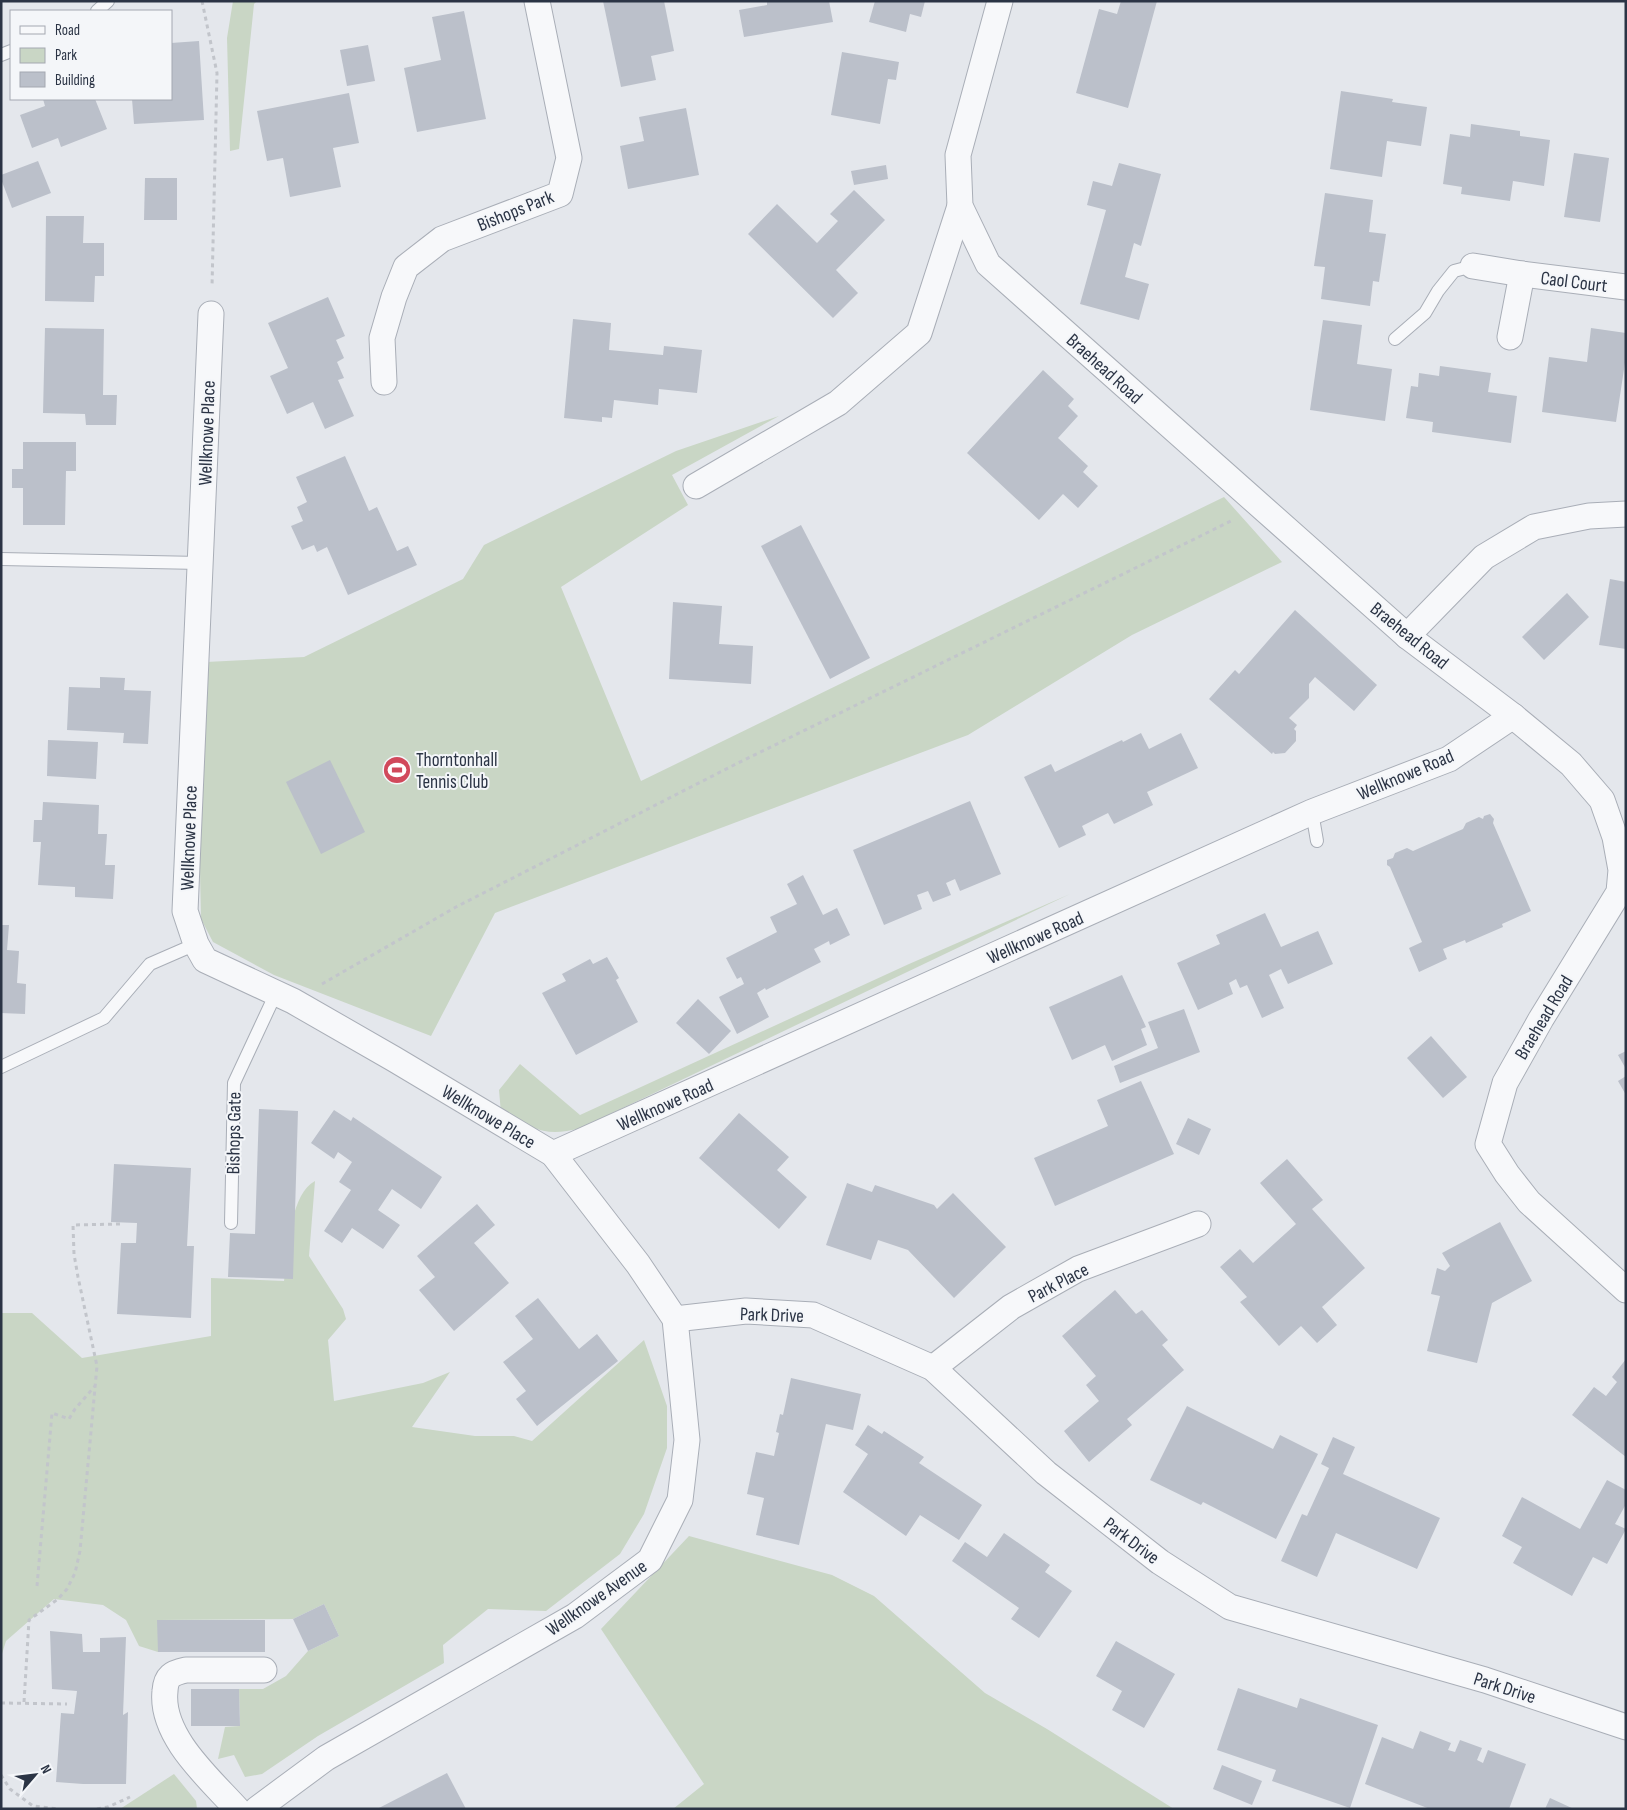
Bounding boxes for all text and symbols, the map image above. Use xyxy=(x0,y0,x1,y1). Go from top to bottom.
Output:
legend xyxy=(10,10,172,100)
text: Road xyxy=(55,21,80,40)
text: Park xyxy=(55,46,77,65)
text: Building xyxy=(55,71,95,90)
street label: Bishops Park xyxy=(474,185,558,237)
street label: Caol Court xyxy=(1539,267,1609,298)
street label: Braehead Road xyxy=(1061,329,1147,409)
street label: Wellknowe Place xyxy=(194,380,221,486)
street label: Braehead Road xyxy=(1365,598,1453,675)
street label: Wellknowe Road xyxy=(1354,745,1457,806)
place label: Thorntonhall Tennis Club xyxy=(416,749,497,794)
sports icon: Thorntonhall Tennis Club xyxy=(382,755,412,785)
street label: Wellknowe Place xyxy=(176,785,203,891)
street label: Wellknowe Road xyxy=(984,907,1087,970)
street label: Braehead Road xyxy=(1510,971,1578,1064)
street label: Wellknowe Road xyxy=(614,1074,717,1137)
street label: Wellknowe Place xyxy=(437,1080,539,1154)
street label: Bishops Gate xyxy=(222,1092,247,1174)
street label: Park Place xyxy=(1025,1258,1093,1308)
street label: Park Drive xyxy=(740,1303,804,1328)
street label: Park Drive xyxy=(1099,1513,1164,1570)
street label: Wellknowe Avenue xyxy=(542,1555,652,1641)
street label: Park Drive xyxy=(1471,1668,1539,1709)
north arrow xyxy=(10,1750,60,1800)
text: N xyxy=(37,1762,55,1776)

